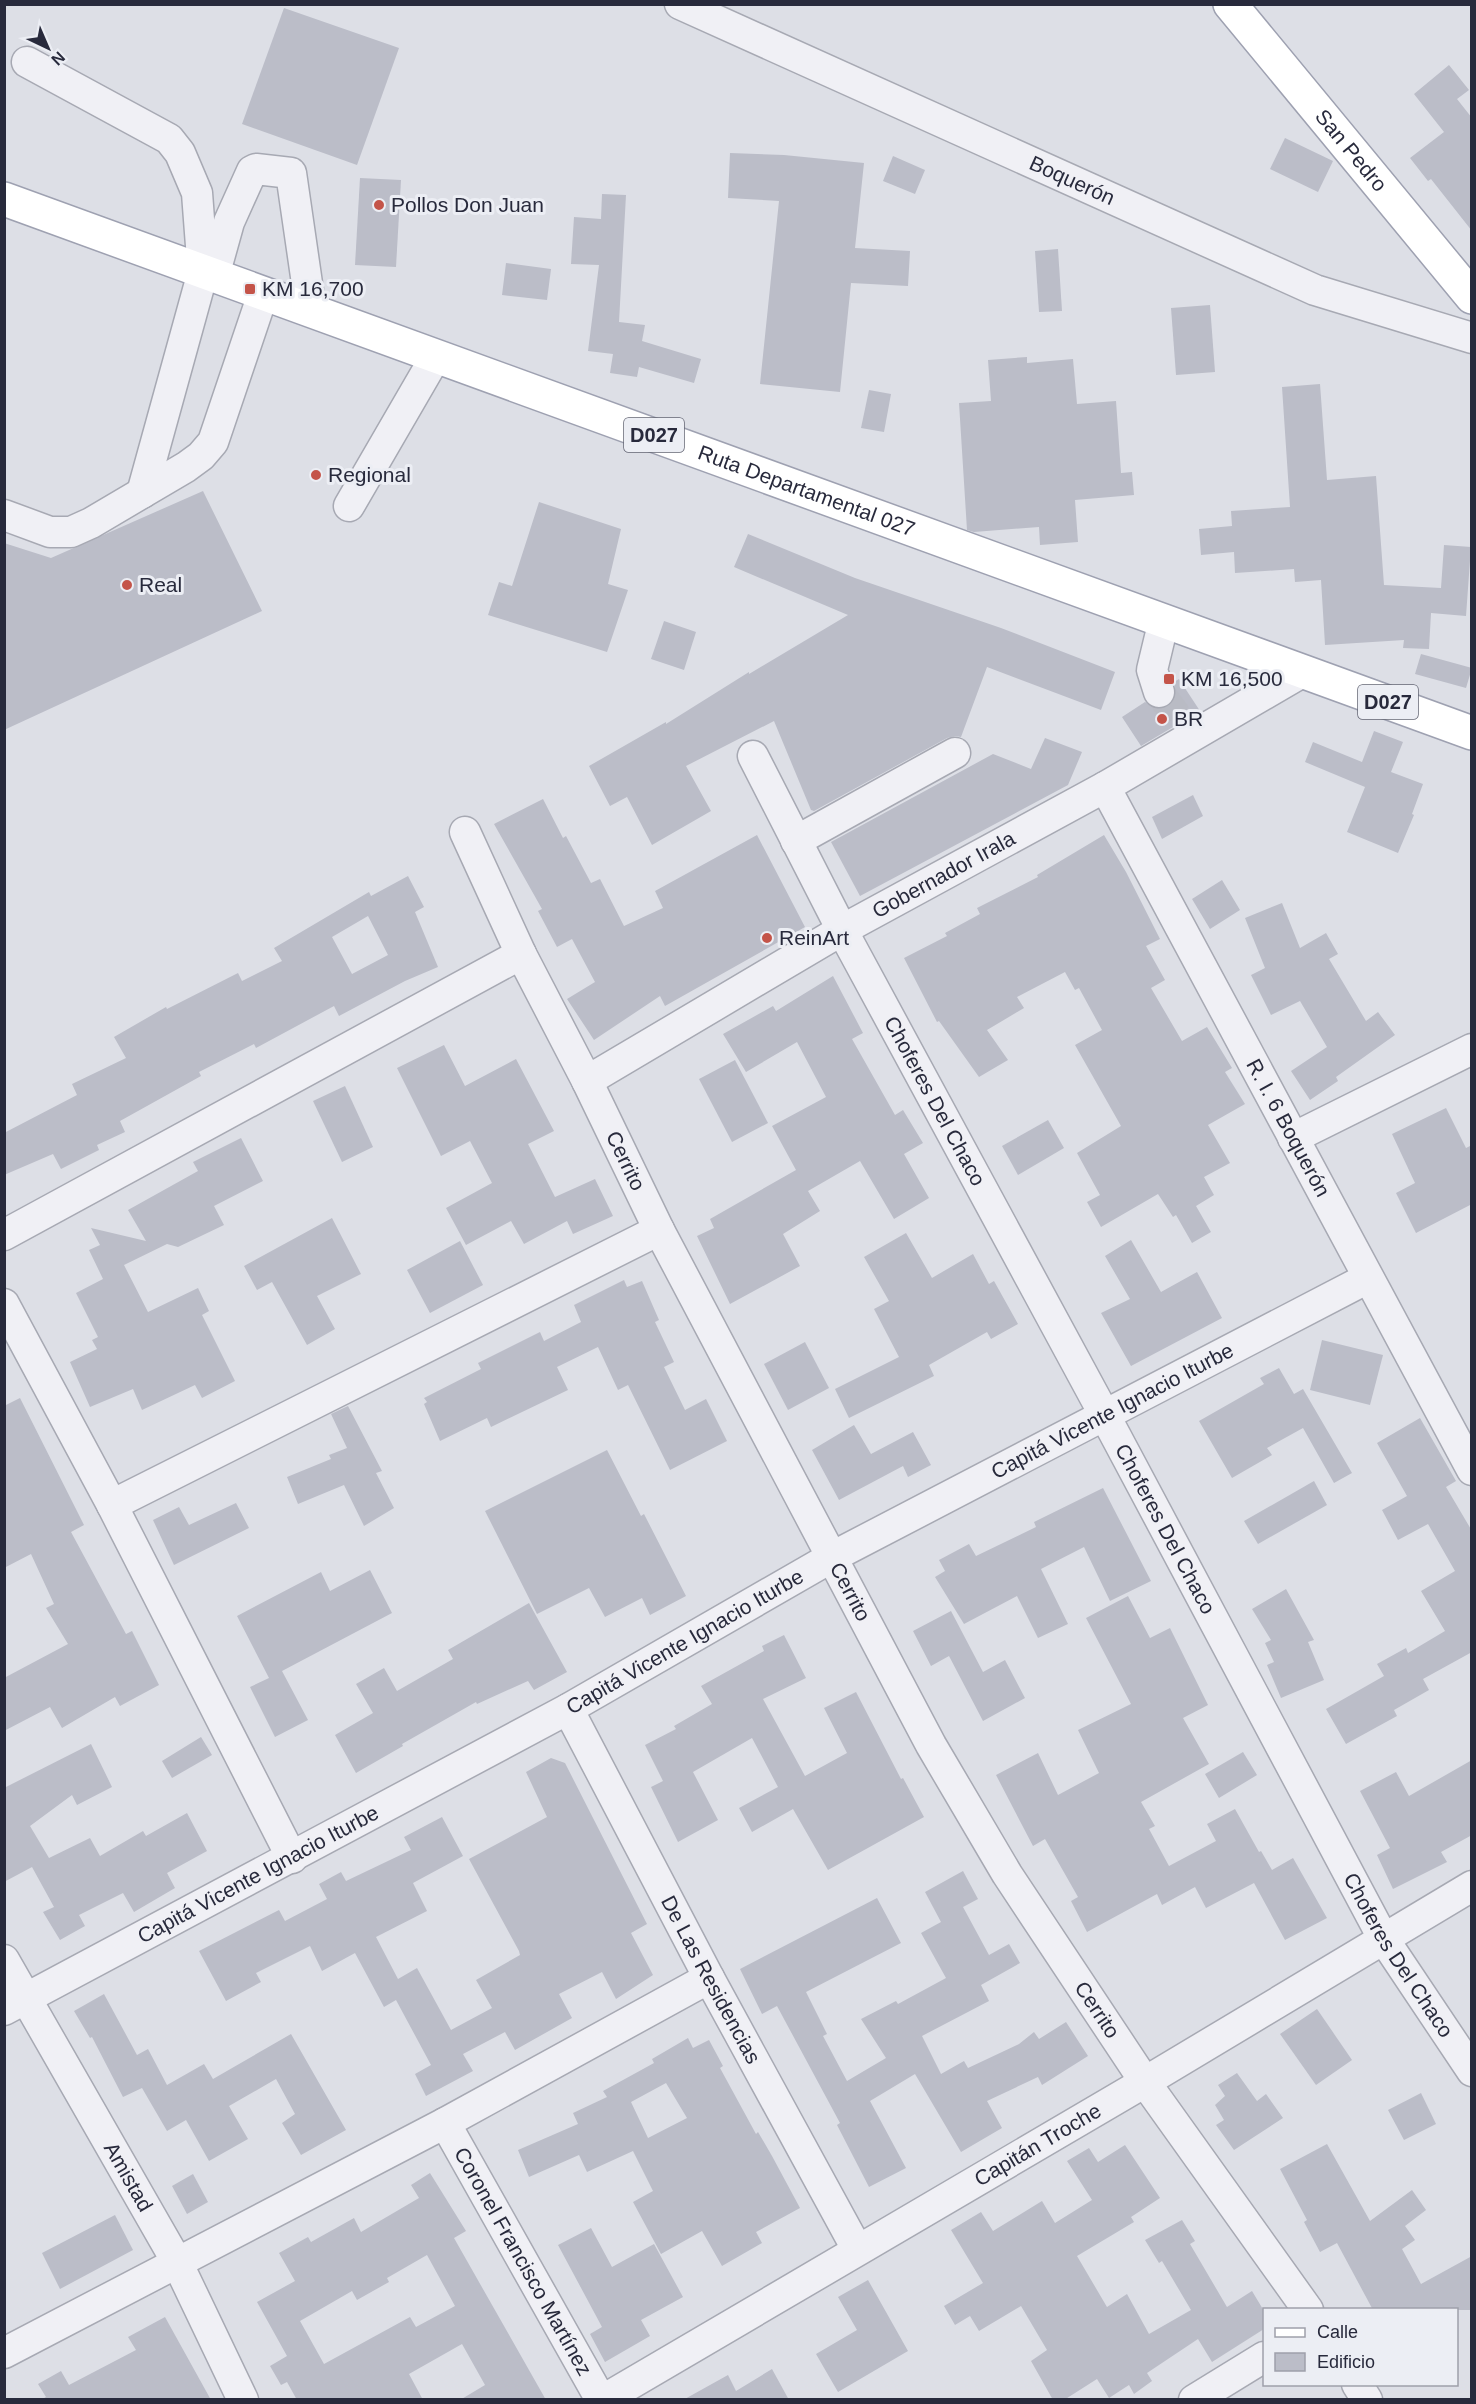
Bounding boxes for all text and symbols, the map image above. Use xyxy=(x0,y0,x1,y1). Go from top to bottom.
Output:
north arrow xyxy=(18,18,78,78)
text: N xyxy=(48,48,68,69)
street label: San Pedro xyxy=(1311,105,1392,196)
street label: Boquerón xyxy=(1026,151,1119,209)
place label: Pollos Don Juan xyxy=(391,193,544,216)
marker: Pollos Don Juan xyxy=(372,198,386,212)
place label: KM 16,700 xyxy=(262,277,364,300)
marker: KM 16,700 xyxy=(243,282,257,296)
road number: D027 xyxy=(624,418,684,452)
street label: Ruta Departamental 027 xyxy=(695,441,918,540)
place label: Regional xyxy=(328,463,411,486)
marker: Regional xyxy=(309,468,323,482)
place label: Real xyxy=(139,573,182,596)
marker: Real xyxy=(120,578,134,592)
place label: KM 16,500 xyxy=(1181,667,1283,690)
marker: KM 16,500 xyxy=(1162,672,1176,686)
road number: D027 xyxy=(1358,685,1418,719)
place label: BR xyxy=(1174,707,1203,730)
marker: BR xyxy=(1155,712,1169,726)
street label: Gobernador Irala xyxy=(868,826,1019,922)
place label: ReinArt xyxy=(779,926,849,949)
marker: ReinArt xyxy=(760,931,774,945)
street label: Choferes Del Chaco xyxy=(880,1012,990,1190)
street label: R. I. 6 Boquerón xyxy=(1242,1055,1335,1201)
street label: Cerrito xyxy=(602,1127,650,1194)
street label: Capitá Vicente Ignacio Iturbe xyxy=(987,1338,1237,1483)
street label: Choferes Del Chaco xyxy=(1111,1440,1220,1618)
street label: Cerrito xyxy=(826,1558,875,1625)
street label: Capitá Vicente Ignacio Iturbe xyxy=(562,1564,807,1719)
street label: Capitá Vicente Ignacio Iturbe xyxy=(134,1800,382,1948)
street label: Choferes Del Chaco xyxy=(1339,1869,1458,2041)
street label: De Las Residencias xyxy=(657,1892,765,2067)
street label: Cerrito xyxy=(1071,1977,1125,2042)
street label: Capitán Troche xyxy=(970,2099,1105,2191)
street label: Amistad xyxy=(100,2138,158,2215)
street label: Coronel Francisco Martínez xyxy=(450,2143,597,2379)
legend xyxy=(1263,2308,1458,2386)
text: Calle xyxy=(1317,2322,1358,2342)
text: Edificio xyxy=(1317,2352,1375,2372)

